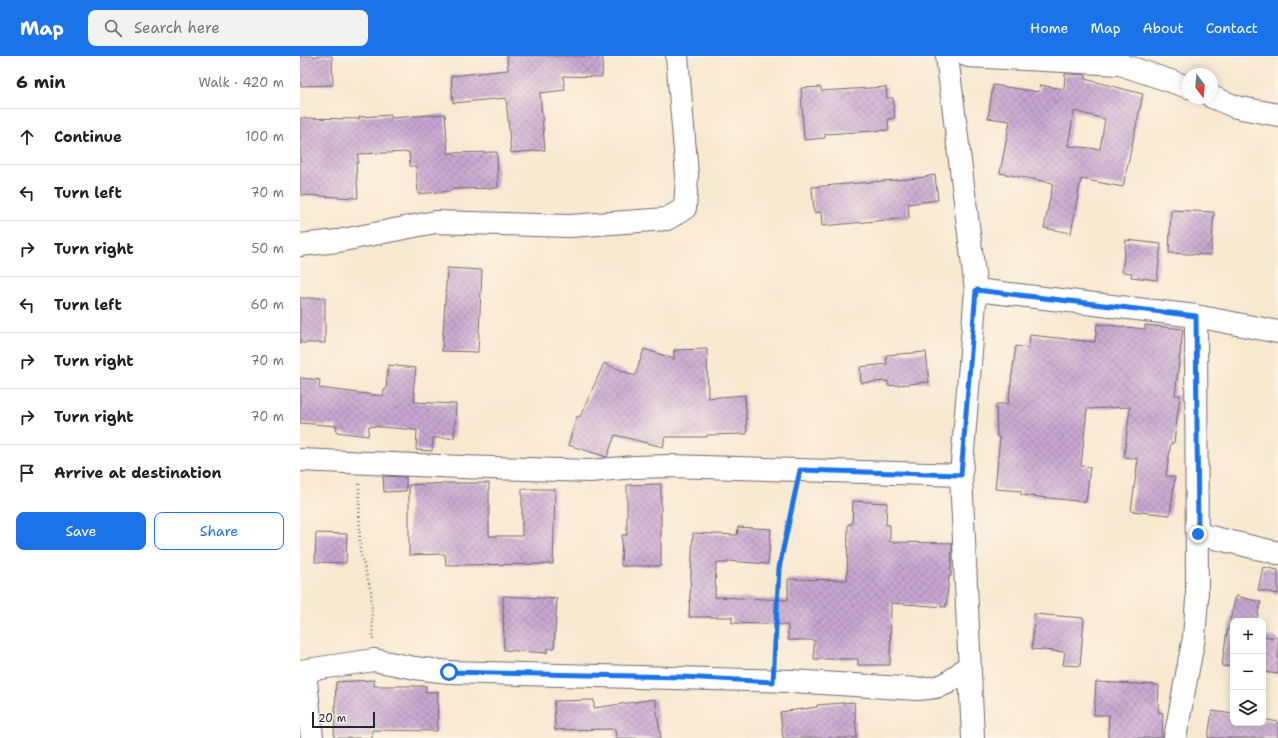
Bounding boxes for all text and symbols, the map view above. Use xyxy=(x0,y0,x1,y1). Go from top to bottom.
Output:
search box xyxy=(88,10,368,46)
text: Map xyxy=(20,16,64,41)
icon: search xyxy=(102,17,124,39)
text: Search here xyxy=(134,18,220,38)
text: Home xyxy=(1030,19,1069,37)
text: Map xyxy=(1091,19,1121,37)
text: About xyxy=(1143,19,1184,37)
text: Contact xyxy=(1206,19,1258,37)
north arrow xyxy=(1182,68,1218,104)
text: 6 min xyxy=(16,71,66,93)
text: Walk · 420 m xyxy=(198,74,284,91)
icon: ahead xyxy=(16,126,38,148)
text: Continue xyxy=(54,127,122,147)
text: 100 m xyxy=(245,128,284,145)
icon: left xyxy=(16,182,38,204)
text: Turn left xyxy=(54,183,122,203)
text: 70 m xyxy=(250,184,284,201)
icon: right xyxy=(16,238,38,260)
text: Turn right xyxy=(54,239,134,259)
text: 50 m xyxy=(251,240,284,257)
icon: left xyxy=(16,294,38,316)
text: Turn left xyxy=(54,295,122,315)
text: 60 m xyxy=(251,296,284,313)
icon: right xyxy=(16,350,38,372)
text: Turn right xyxy=(54,351,134,371)
text: 70 m xyxy=(250,352,284,369)
icon: right xyxy=(16,406,38,428)
text: Turn right xyxy=(54,407,134,427)
text: 70 m xyxy=(250,408,284,425)
icon: arrive xyxy=(16,462,38,484)
text: Arrive at destination xyxy=(54,463,222,483)
button: Save xyxy=(16,512,146,550)
button: Share xyxy=(154,512,284,550)
route end xyxy=(1189,525,1207,543)
map controls xyxy=(1230,618,1266,726)
button: + xyxy=(1230,618,1266,654)
button: − xyxy=(1230,654,1266,690)
route start xyxy=(440,663,458,681)
button: layers xyxy=(1230,690,1266,726)
scale bar xyxy=(312,710,375,729)
text: 20 m xyxy=(318,711,346,726)

